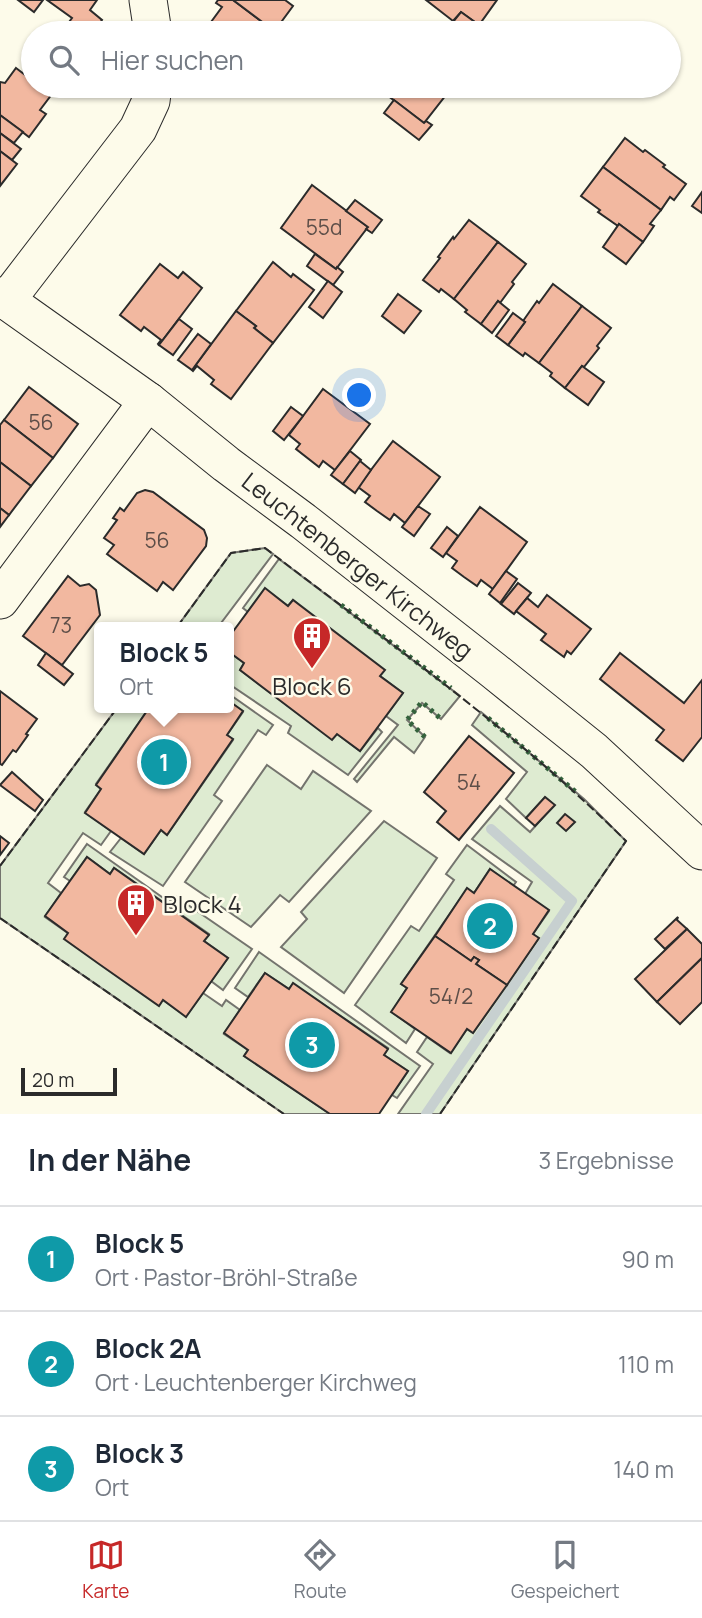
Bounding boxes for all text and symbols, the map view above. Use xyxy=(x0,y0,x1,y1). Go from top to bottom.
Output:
search box xyxy=(21,21,681,98)
icon: search xyxy=(45,41,83,79)
text: Hier suchen xyxy=(101,42,244,78)
house number: 55d xyxy=(306,213,342,241)
your location xyxy=(342,378,376,412)
house number: 56 xyxy=(28,408,54,436)
street label: Leuchtenberger Kirchweg xyxy=(235,464,481,666)
house number: 56 xyxy=(144,526,170,554)
house number: 73 xyxy=(50,611,72,639)
building icon: Block 6 xyxy=(291,615,333,670)
popup xyxy=(94,622,234,713)
text: Block 5 xyxy=(119,634,209,670)
place label: Block 6 xyxy=(272,669,352,702)
text: Ort xyxy=(119,670,154,702)
pin: 1 xyxy=(141,736,187,788)
house number: 54 xyxy=(457,768,481,796)
building icon: Block 4 xyxy=(115,882,157,937)
place label: Block 4 xyxy=(163,887,242,920)
pin: 2 xyxy=(467,900,513,952)
house number: 54/2 xyxy=(429,982,473,1010)
pin: 3 xyxy=(289,1019,335,1071)
scale bar xyxy=(21,1065,117,1097)
text: 20 m xyxy=(32,1067,74,1093)
text: In der Nähe xyxy=(28,1139,191,1180)
text: 3 Ergebnisse xyxy=(538,1144,674,1176)
text: Block 5 xyxy=(95,1225,184,1261)
text: 1 xyxy=(46,1243,56,1275)
text: 90 m xyxy=(622,1243,674,1275)
text: Ort · Pastor-Bröhl-Straße xyxy=(95,1261,358,1293)
text: Block 2A xyxy=(95,1330,201,1366)
text: 2 xyxy=(44,1348,58,1380)
text: 110 m xyxy=(618,1348,674,1380)
text: Ort · Leuchtenberger Kirchweg xyxy=(95,1366,417,1398)
text: Block 3 xyxy=(95,1435,184,1471)
text: 3 xyxy=(44,1453,58,1485)
text: 140 m xyxy=(613,1453,674,1485)
text: Ort xyxy=(95,1471,129,1503)
tab: Karte xyxy=(82,1536,129,1604)
tab: Route xyxy=(294,1536,347,1604)
tab: Gespeichert xyxy=(511,1536,620,1604)

